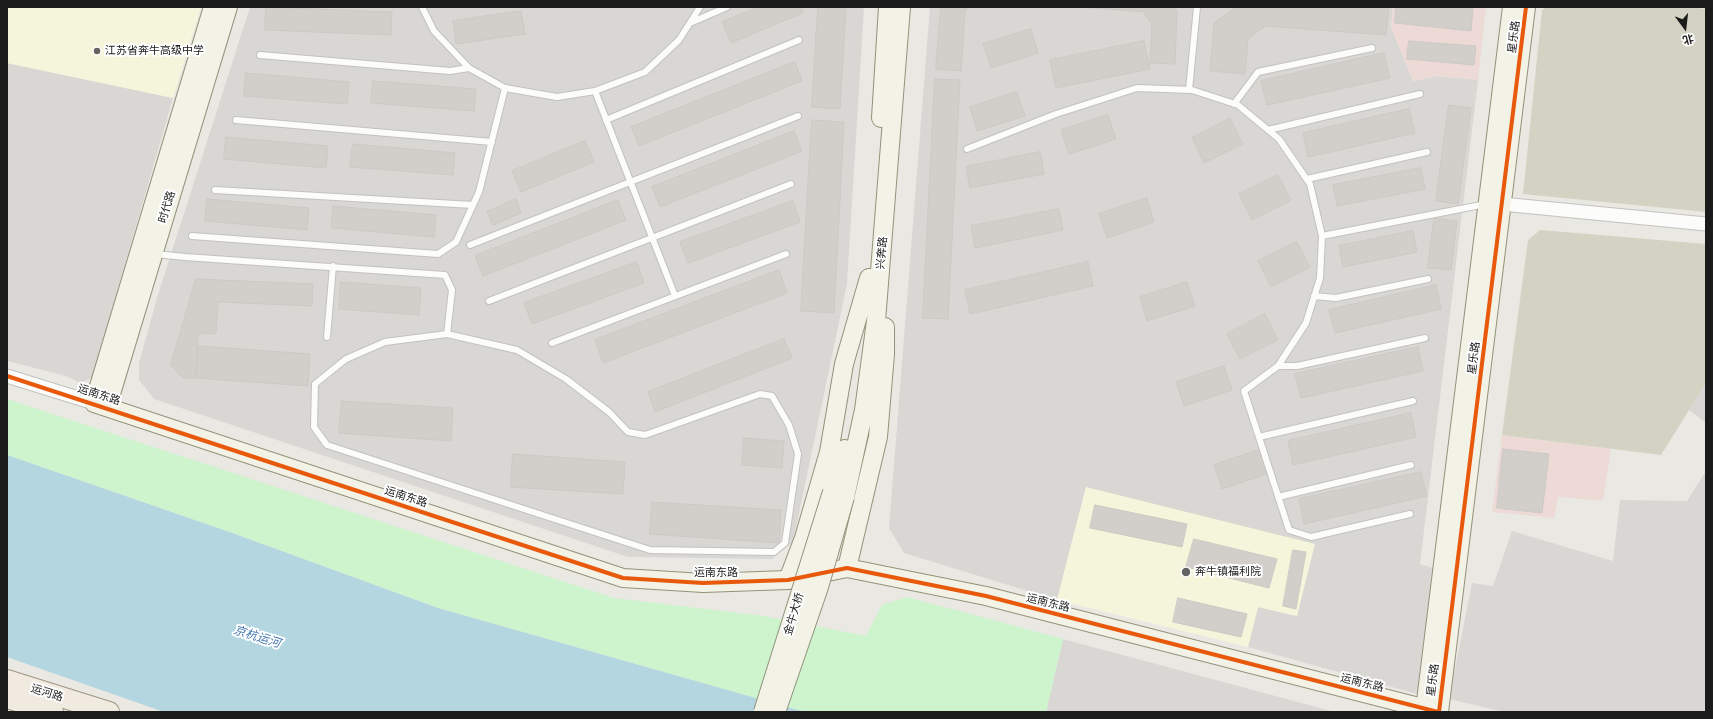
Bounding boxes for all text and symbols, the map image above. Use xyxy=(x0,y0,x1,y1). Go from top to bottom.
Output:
north arrow xyxy=(1665,8,1705,48)
street label: 星乐路 xyxy=(1505,20,1523,54)
text: 北 xyxy=(1681,31,1695,48)
place label: 江苏省奔牛高级中学 xyxy=(105,44,204,58)
marker: 江苏省奔牛高级中学 xyxy=(92,46,102,56)
street label: 时代路 xyxy=(156,189,178,225)
street label: 兴奔路 xyxy=(874,236,890,270)
street label: 星乐路 xyxy=(1465,341,1483,375)
street label: 运南东路 xyxy=(76,382,122,408)
street label: 运南东路 xyxy=(383,484,429,510)
place label: 奔牛镇福利院 xyxy=(1195,565,1261,579)
street label: 运南东路 xyxy=(694,566,738,580)
marker: 奔牛镇福利院 xyxy=(1180,566,1192,578)
street label: 金牛大桥 xyxy=(781,591,807,637)
street label: 运南东路 xyxy=(1025,591,1071,615)
water label: 京杭运河 xyxy=(232,623,282,651)
street label: 星乐路 xyxy=(1424,663,1442,697)
street label: 运南东路 xyxy=(1339,671,1385,695)
street label: 运河路 xyxy=(29,682,65,704)

